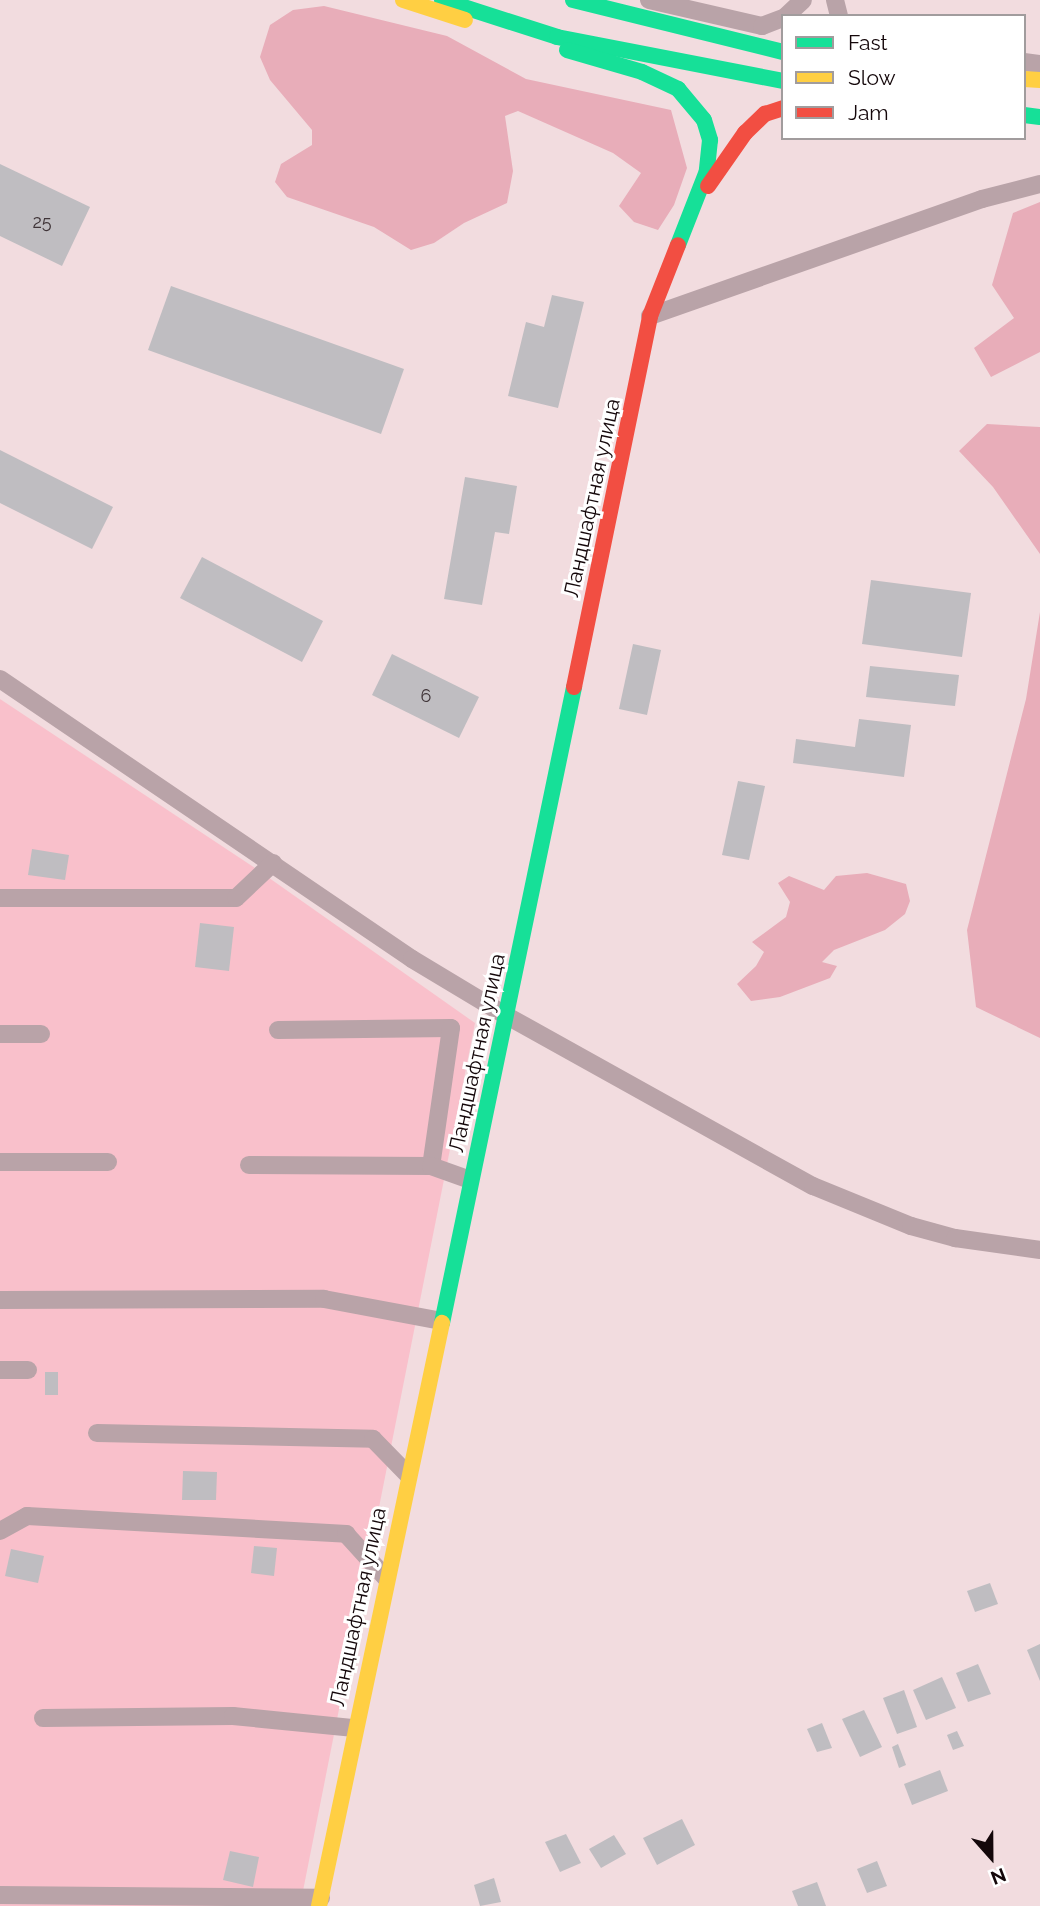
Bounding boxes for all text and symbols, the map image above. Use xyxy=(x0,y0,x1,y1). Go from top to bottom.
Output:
legend xyxy=(781,14,1026,140)
text: Fast xyxy=(848,30,888,55)
text: Slow xyxy=(848,65,896,90)
text: Jam xyxy=(848,100,889,125)
house number: 25 xyxy=(32,211,52,233)
street label: Ландшафтная улица xyxy=(559,396,625,600)
house number: 6 xyxy=(421,685,431,707)
street label: Ландшафтная улица xyxy=(444,951,510,1155)
street label: Ландшафтная улица xyxy=(325,1505,391,1709)
north arrow xyxy=(956,1822,1026,1892)
text: N xyxy=(988,1864,1009,1889)

